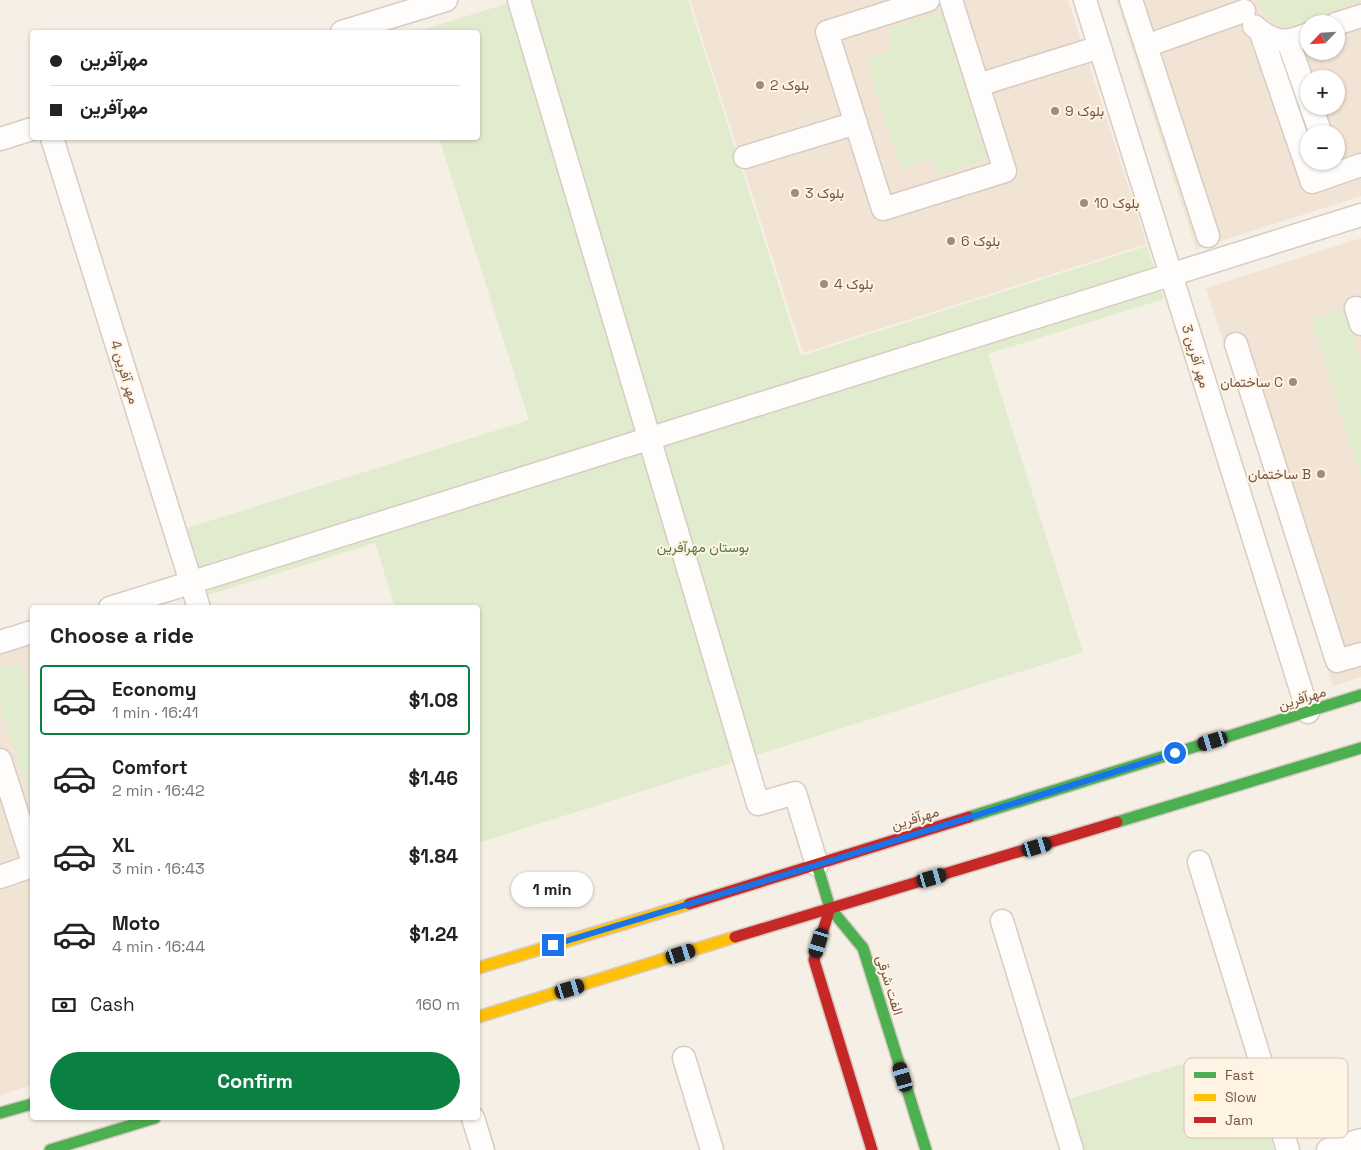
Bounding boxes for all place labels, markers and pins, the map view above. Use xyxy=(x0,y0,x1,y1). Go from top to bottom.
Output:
place label: بلوک 2 xyxy=(770,76,809,94)
marker: بلوک 2 xyxy=(754,79,766,91)
place label: بلوک 9 xyxy=(1065,102,1104,120)
marker: بلوک 9 xyxy=(1049,105,1061,117)
place label: بلوک 3 xyxy=(805,184,844,202)
marker: بلوک 3 xyxy=(789,187,801,199)
place label: بلوک 10 xyxy=(1094,194,1140,212)
marker: بلوک 10 xyxy=(1078,197,1090,209)
place label: بلوک 6 xyxy=(961,232,1000,250)
marker: بلوک 6 xyxy=(945,235,957,247)
place label: بلوک 4 xyxy=(834,275,873,293)
marker: بلوک 4 xyxy=(818,278,830,290)
place label: ساختمان C xyxy=(1220,373,1283,391)
marker: ساختمان C xyxy=(1287,376,1299,388)
place label: ساختمان B xyxy=(1248,465,1311,483)
marker: ساختمان B xyxy=(1315,468,1327,480)

